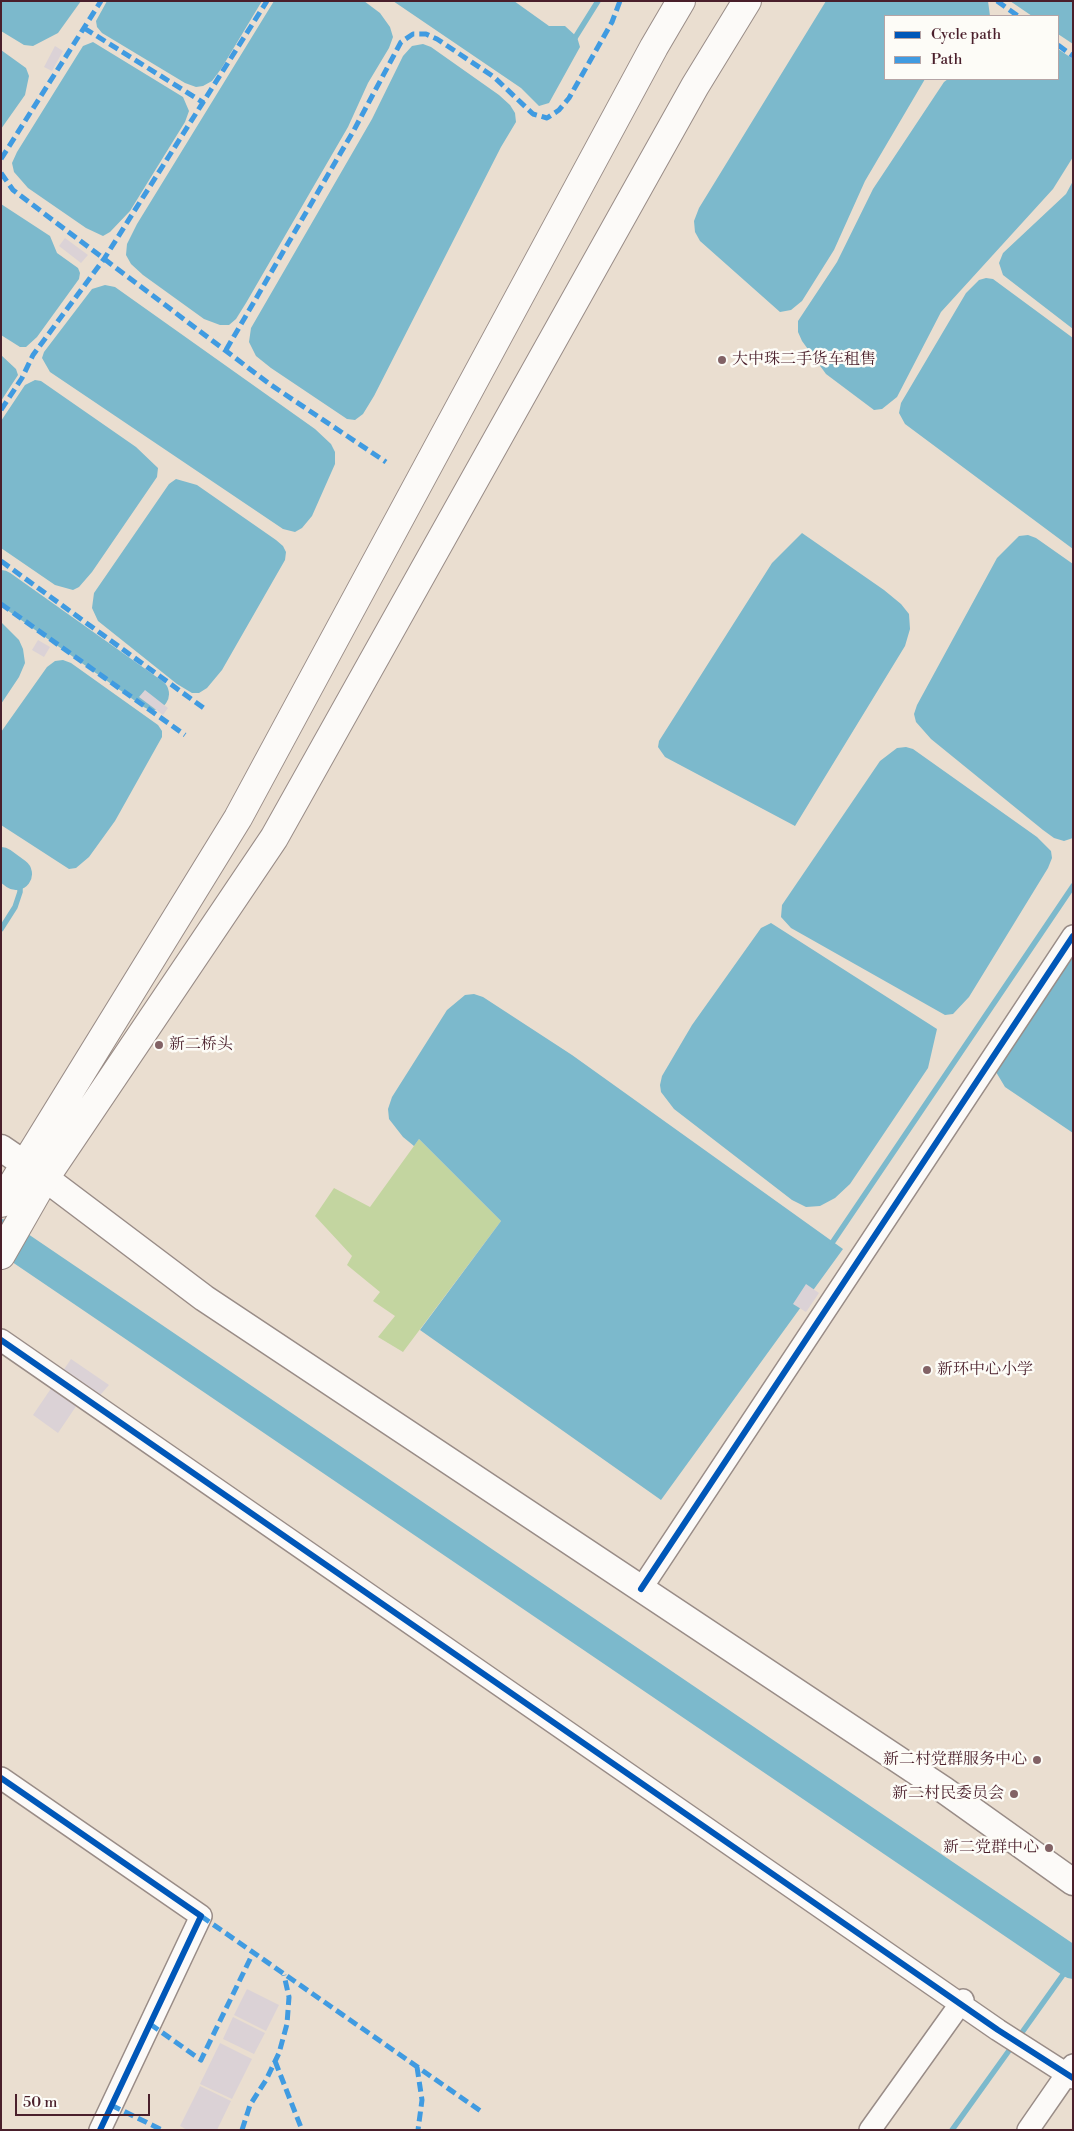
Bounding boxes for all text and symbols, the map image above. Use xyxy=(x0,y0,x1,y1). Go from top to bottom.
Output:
legend xyxy=(884,15,1059,80)
text: Cycle path xyxy=(931,25,1001,44)
text: Path xyxy=(931,50,963,69)
place label: 大中珠二手货车租售 xyxy=(732,350,876,370)
marker: 大中珠二手货车租售 xyxy=(716,354,728,366)
place label: 新二桥头 xyxy=(169,1035,233,1055)
marker: 新二桥头 xyxy=(153,1039,165,1051)
place label: 新环中心小学 xyxy=(937,1360,1033,1380)
marker: 新环中心小学 xyxy=(921,1364,933,1376)
place label: 新二村党群服务中心 xyxy=(883,1750,1027,1770)
marker: 新二村党群服务中心 xyxy=(1031,1754,1043,1766)
place label: 新二村民委员会 xyxy=(892,1784,1004,1804)
marker: 新二村民委员会 xyxy=(1008,1788,1020,1800)
place label: 新二党群中心 xyxy=(943,1838,1039,1858)
marker: 新二党群中心 xyxy=(1043,1842,1055,1854)
scale bar xyxy=(18,2084,152,2116)
text: 50 m xyxy=(23,2093,57,2112)

